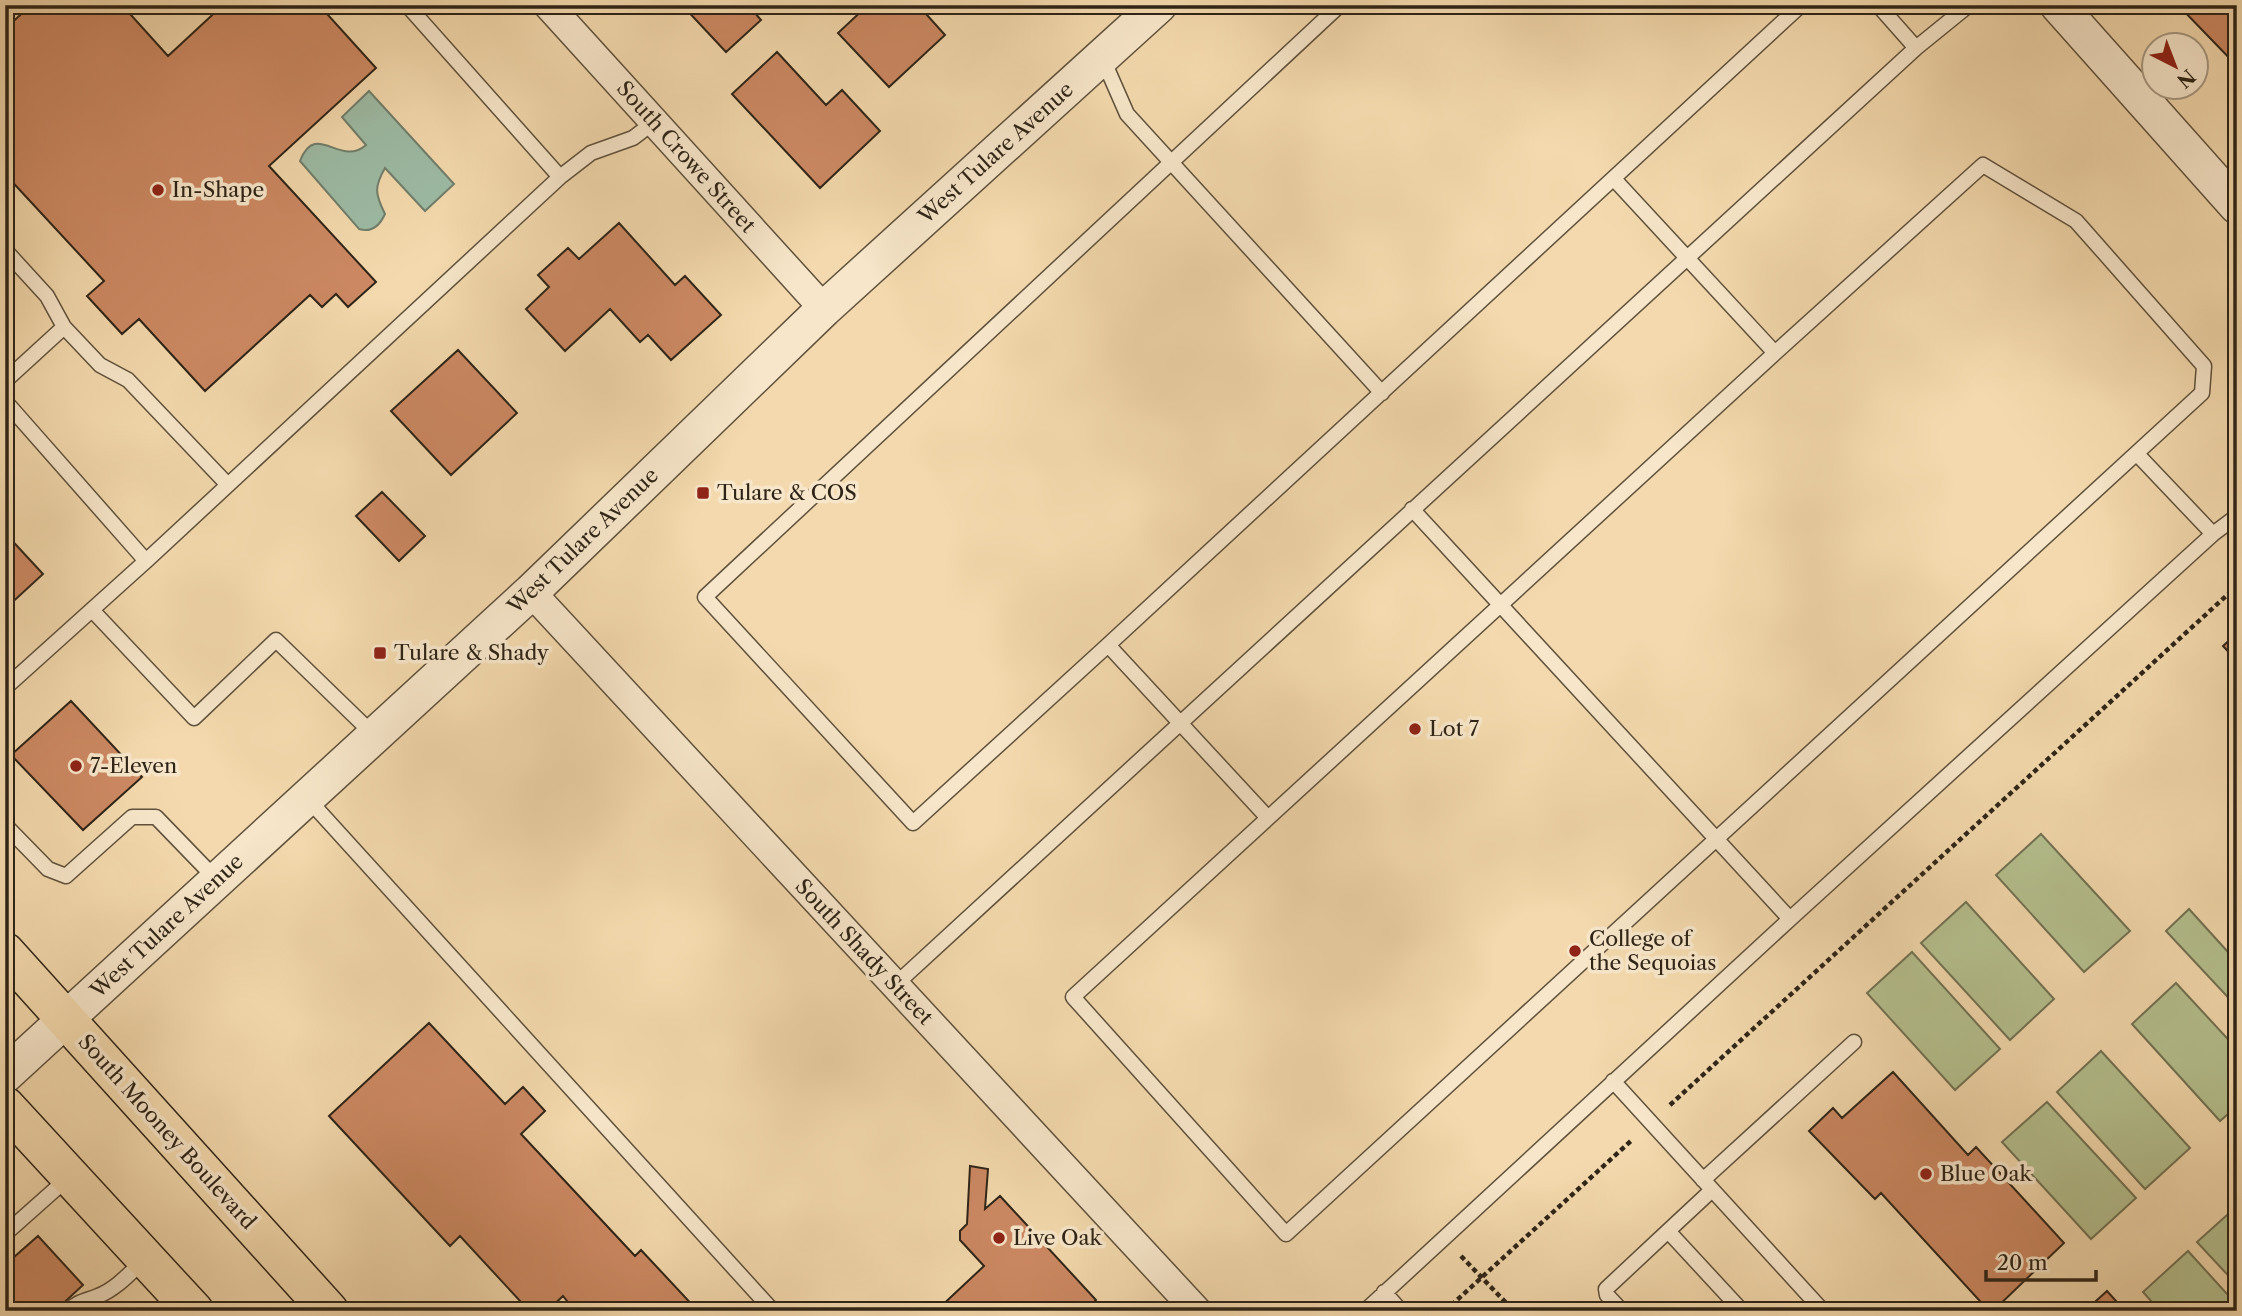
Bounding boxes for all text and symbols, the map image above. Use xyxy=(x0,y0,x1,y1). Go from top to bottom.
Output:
north arrow xyxy=(2140,32,2210,102)
text: N xyxy=(2172,64,2200,92)
street label: South Crowe Street xyxy=(612,76,761,238)
street label: West Tulare Avenue xyxy=(912,77,1078,229)
place label: In-Shape xyxy=(172,177,264,202)
marker: In-Shape xyxy=(150,182,166,198)
street label: West Tulare Avenue xyxy=(502,462,663,620)
place label: Tulare & COS xyxy=(717,480,857,505)
marker: Tulare & COS xyxy=(695,485,711,501)
place label: Tulare & Shady xyxy=(394,640,549,665)
marker: Tulare & Shady xyxy=(372,645,388,661)
place label: Lot 7 xyxy=(1429,716,1480,741)
marker: Lot 7 xyxy=(1407,721,1423,737)
place label: 7-Eleven xyxy=(90,753,177,778)
marker: 7-Eleven xyxy=(68,758,84,774)
street label: West Tulare Avenue xyxy=(84,848,248,1003)
street label: South Shady Street xyxy=(790,874,939,1030)
place label: College of the Sequoias xyxy=(1589,926,1716,975)
marker: College of the Sequoias xyxy=(1567,943,1583,959)
street label: South Mooney Boulevard xyxy=(73,1029,262,1234)
place label: Blue Oak xyxy=(1940,1161,2033,1186)
marker: Blue Oak xyxy=(1918,1166,1934,1182)
place label: Live Oak xyxy=(1013,1225,1103,1250)
marker: Live Oak xyxy=(991,1230,1007,1246)
scale bar xyxy=(1986,1239,2097,1283)
text: 20 m xyxy=(1997,1250,2048,1275)

